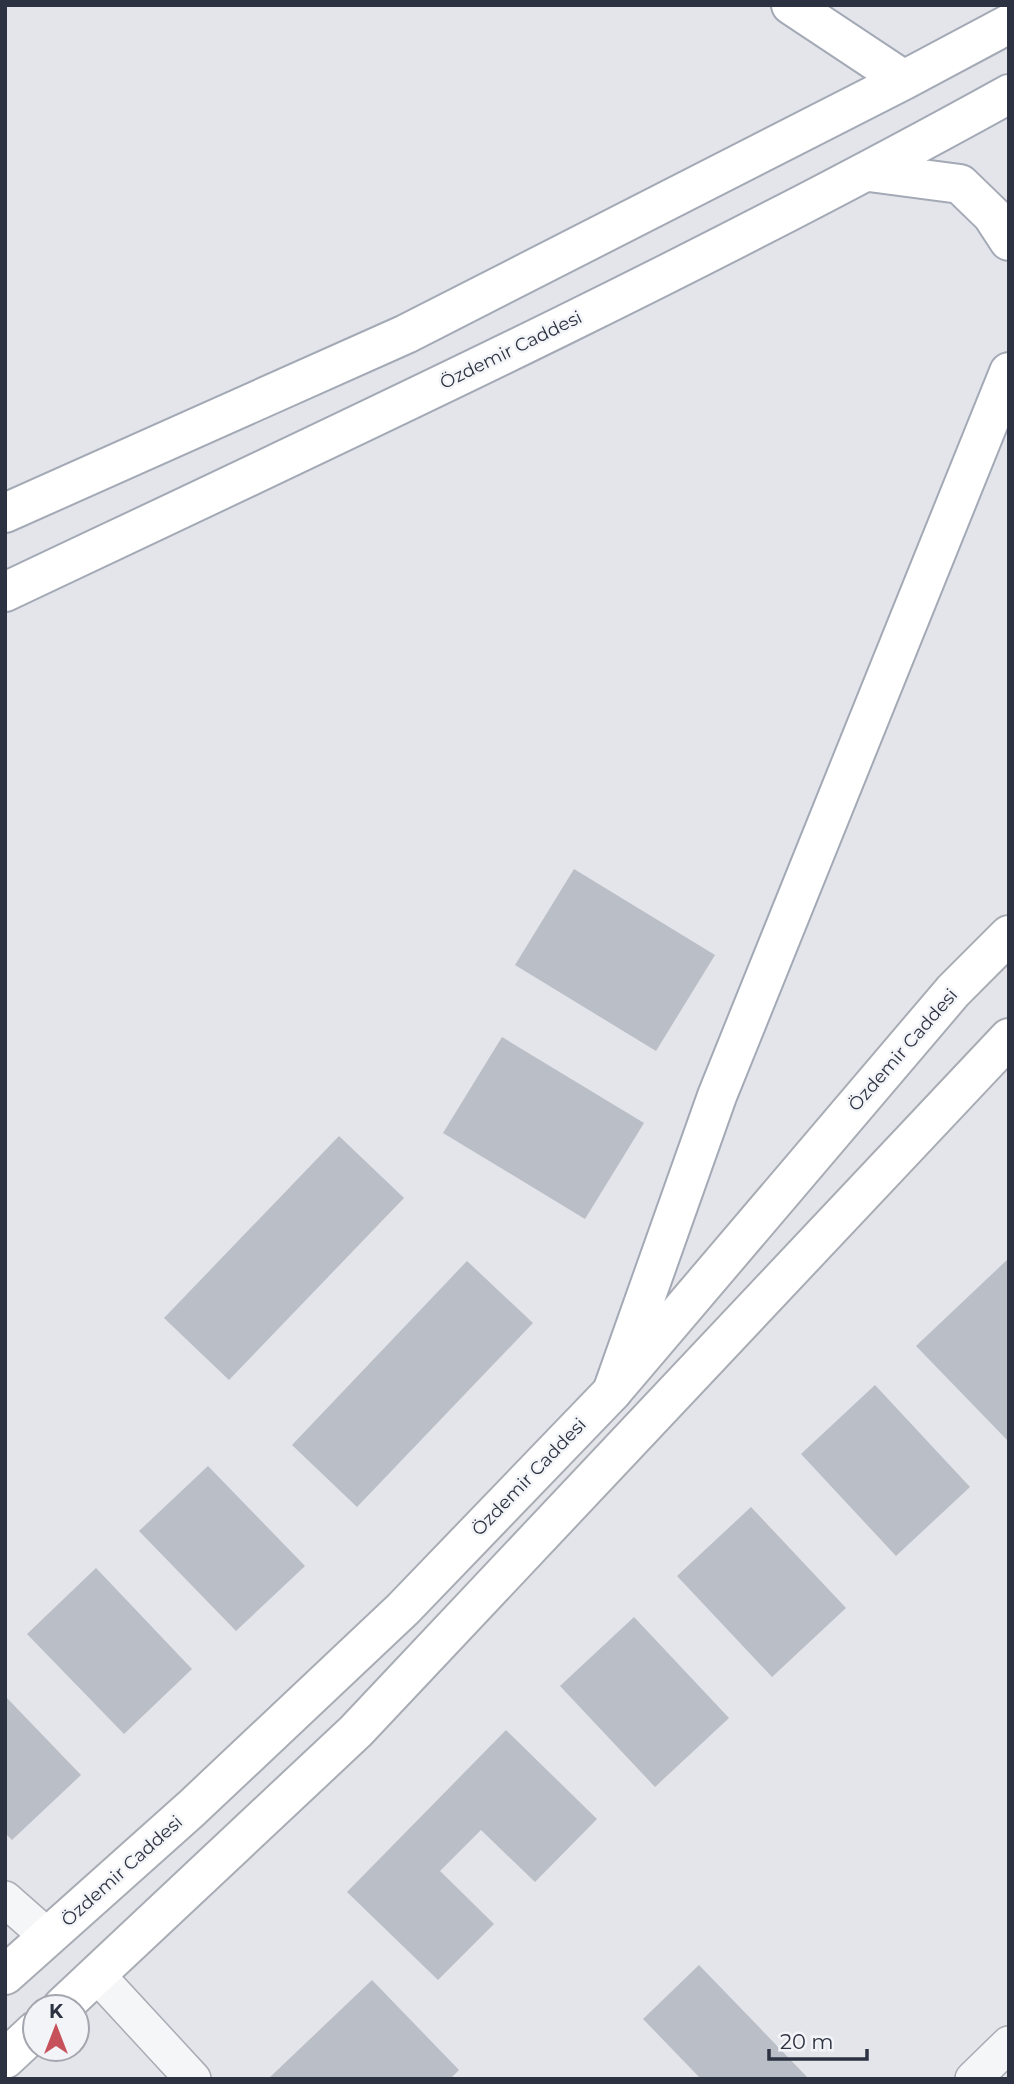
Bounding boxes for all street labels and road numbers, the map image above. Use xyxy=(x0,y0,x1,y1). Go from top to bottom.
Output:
street label: Özdemir Caddesi xyxy=(436,306,586,394)
street label: Özdemir Caddesi xyxy=(844,984,962,1116)
street label: Özdemir Caddesi xyxy=(467,1414,591,1540)
street label: Özdemir Caddesi xyxy=(57,1811,187,1931)

